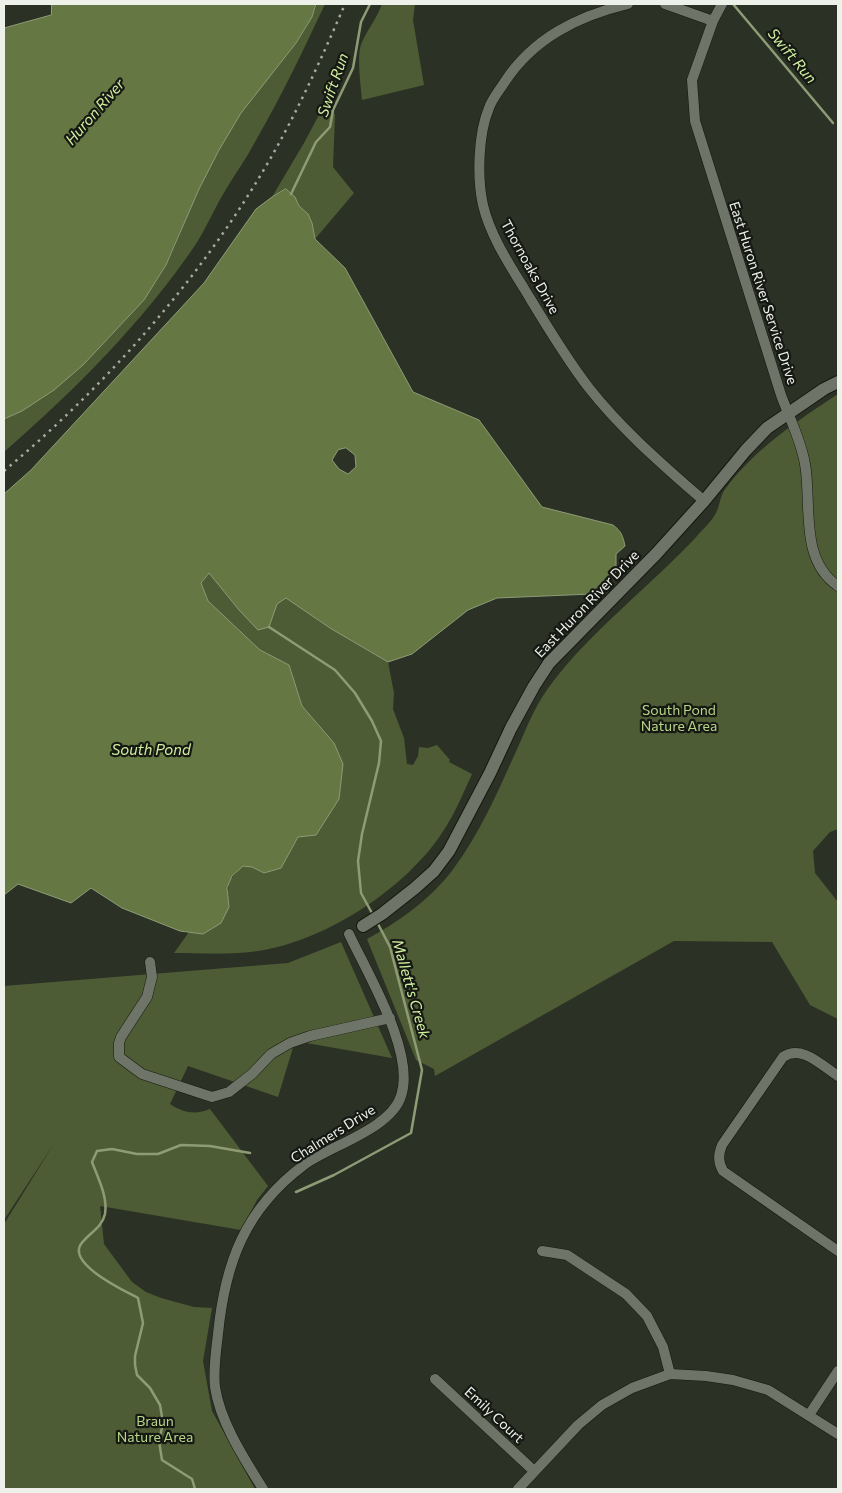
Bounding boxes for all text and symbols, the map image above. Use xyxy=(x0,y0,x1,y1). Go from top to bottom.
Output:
water label: Swift Run xyxy=(764,25,820,87)
water label: Swift Run xyxy=(314,51,352,119)
water label: Huron River xyxy=(62,75,128,149)
street label: East Huron River Service Drive xyxy=(725,199,801,387)
street label: Thornoaks Drive xyxy=(497,217,563,317)
street label: East Huron River Drive xyxy=(531,547,643,661)
park label: South Pond Nature Area xyxy=(641,702,717,734)
water label: South Pond xyxy=(111,741,191,759)
water label: Mallett's Creek xyxy=(388,937,434,1041)
street label: Chalmers Drive xyxy=(288,1101,378,1167)
street label: Emily Court xyxy=(461,1383,527,1447)
park label: Braun Nature Area xyxy=(117,1413,193,1445)

